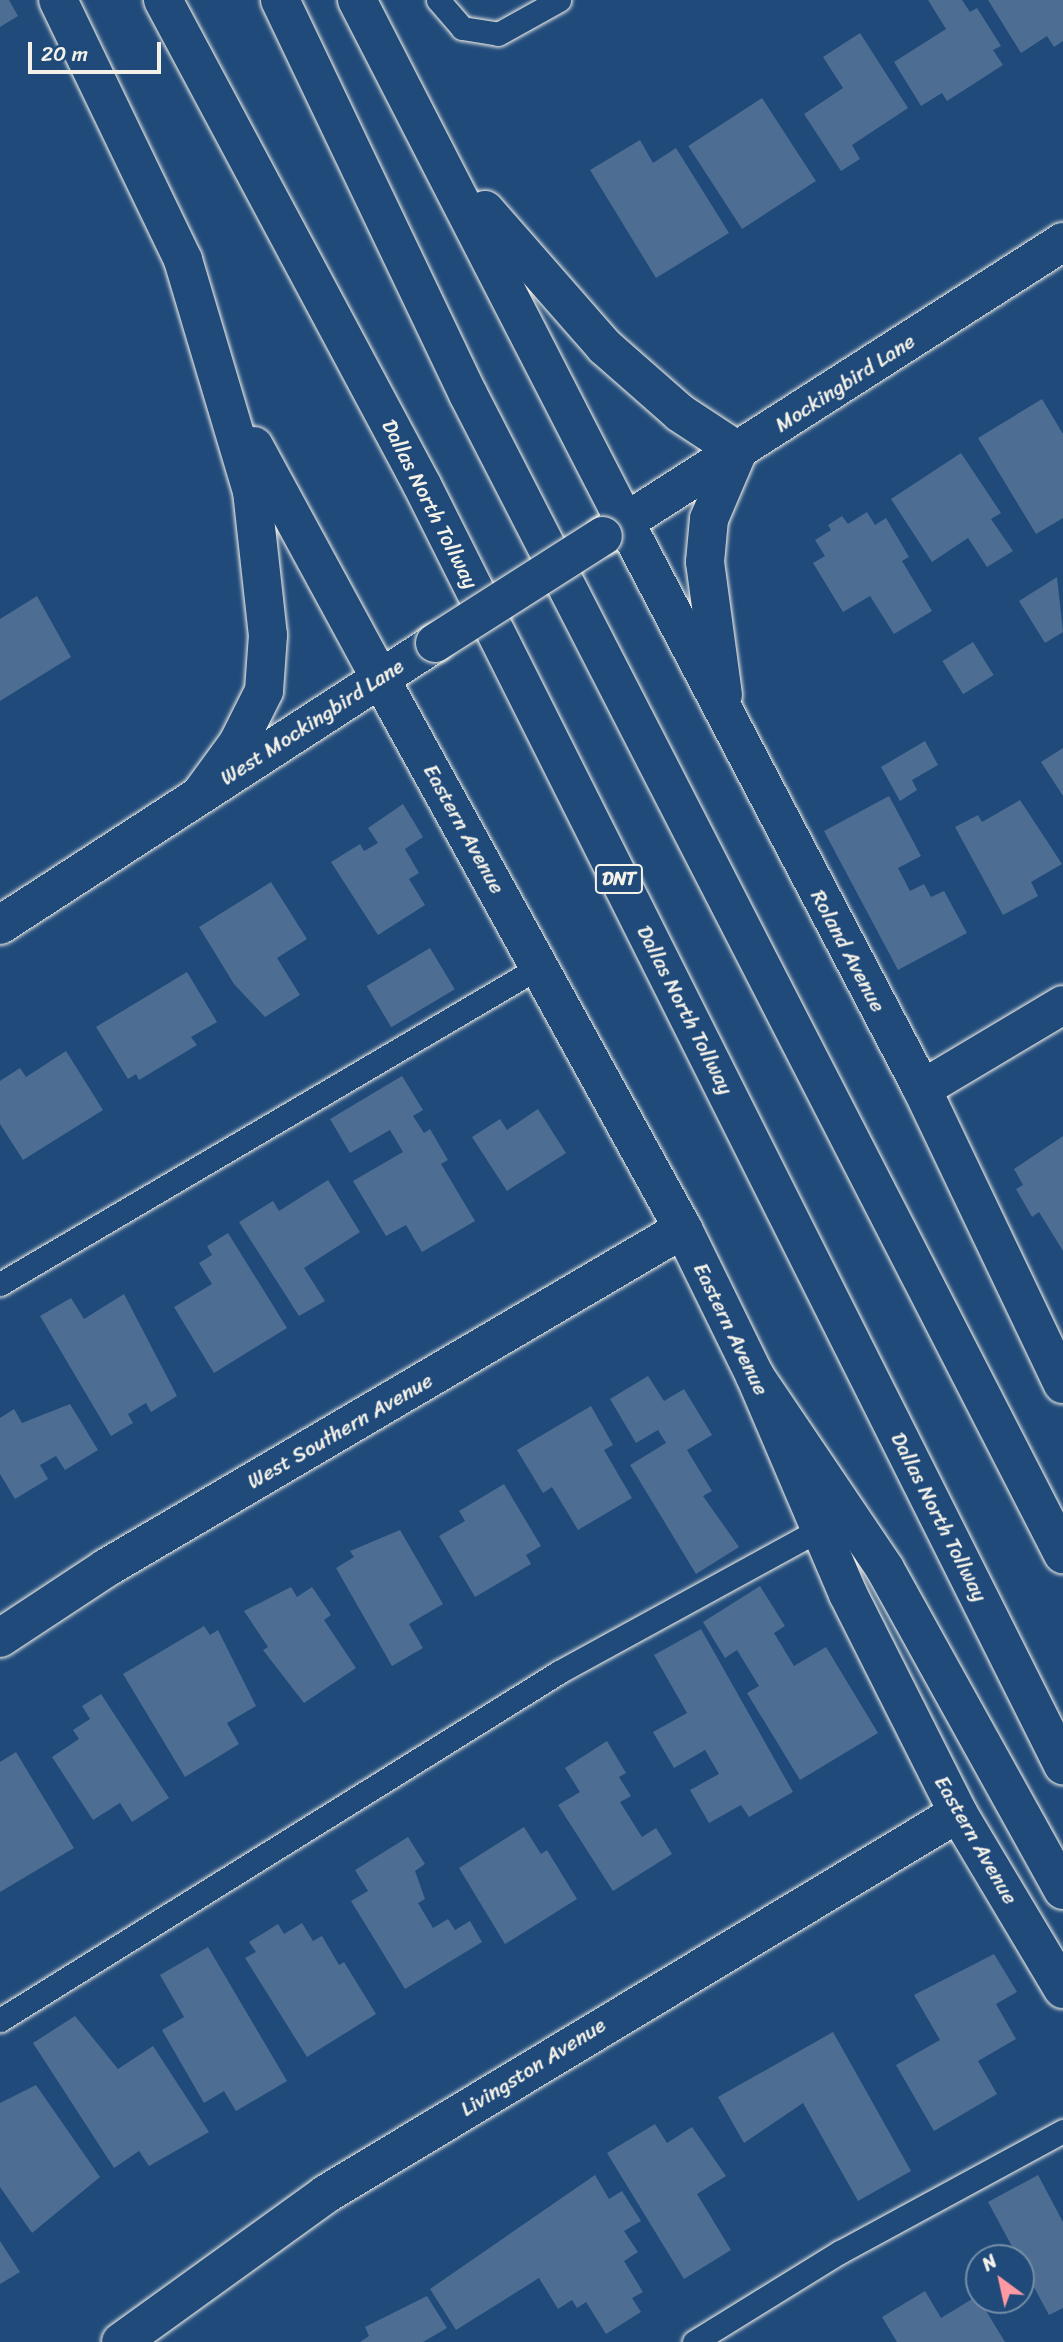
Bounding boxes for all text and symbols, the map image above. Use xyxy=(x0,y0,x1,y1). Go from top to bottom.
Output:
scale bar xyxy=(32,28,164,72)
text: 20 m xyxy=(41,35,88,73)
street label: Mockingbird Lane xyxy=(770,328,920,438)
street label: Dallas North Tollway xyxy=(376,415,484,593)
street label: West Mockingbird Lane xyxy=(216,653,408,791)
street label: Eastern Avenue xyxy=(418,760,510,898)
road number: DNT xyxy=(594,864,644,894)
street label: Roland Avenue xyxy=(805,886,891,1016)
street label: Dallas North Tollway xyxy=(631,921,739,1099)
street label: Eastern Avenue xyxy=(688,1259,774,1399)
street label: West Southern Avenue xyxy=(243,1368,437,1494)
street label: Dallas North Tollway xyxy=(885,1428,993,1606)
street label: Eastern Avenue xyxy=(929,1771,1023,1909)
street label: Livingston Avenue xyxy=(456,2012,610,2122)
north arrow xyxy=(965,2244,1035,2314)
text: N xyxy=(975,2245,1004,2280)

